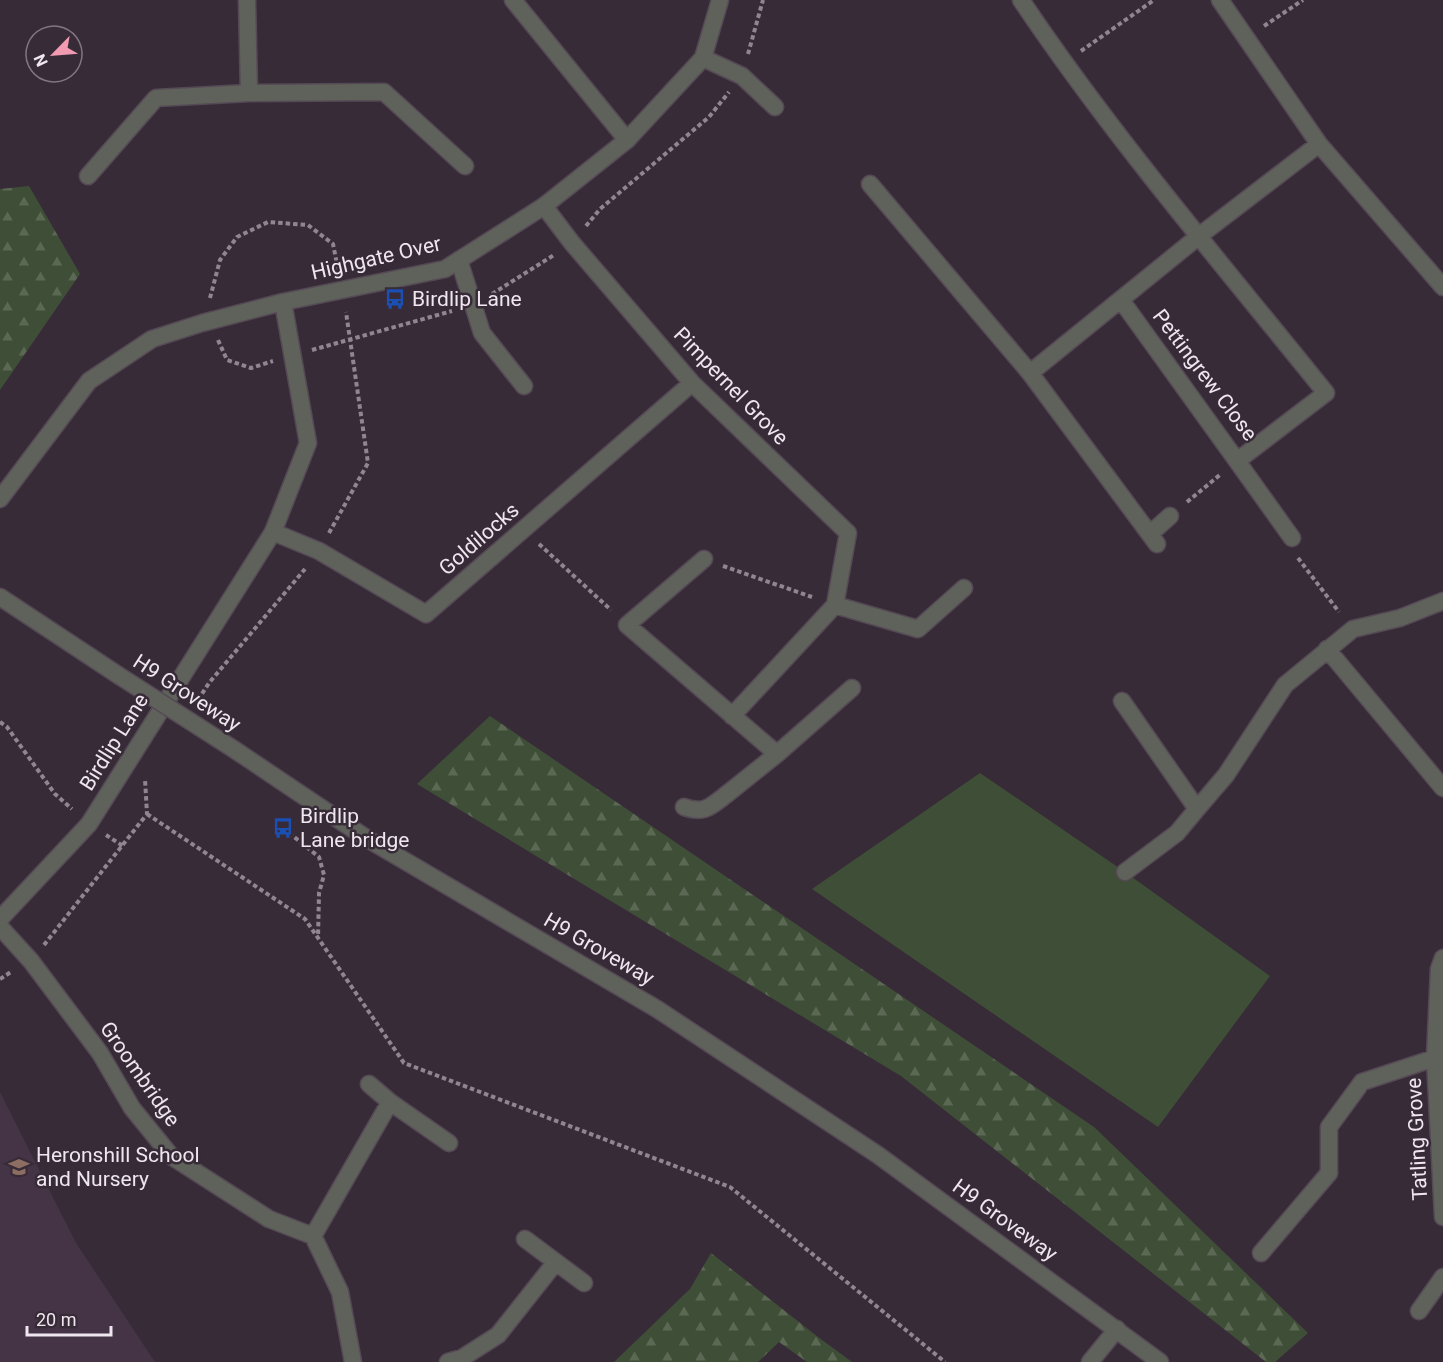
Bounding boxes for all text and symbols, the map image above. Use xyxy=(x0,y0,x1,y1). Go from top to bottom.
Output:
north arrow xyxy=(24,24,84,84)
text: N xyxy=(30,51,52,69)
street label: Highgate Over xyxy=(309,231,443,285)
bus stop icon: Birdlip Lane xyxy=(383,287,407,311)
place label: Birdlip Lane xyxy=(412,287,522,311)
street label: Pettingrew Close xyxy=(1148,305,1262,445)
street label: Pimpernel Grove xyxy=(669,322,793,450)
street label: Goldilocks xyxy=(434,498,524,580)
street label: H9 Groveway xyxy=(129,649,245,737)
street label: Birdlip Lane xyxy=(75,689,153,795)
place label: Birdlip Lane bridge xyxy=(300,804,409,852)
bus stop icon: Birdlip Lane bridge xyxy=(271,816,295,840)
street label: H9 Groveway xyxy=(540,908,658,990)
street label: Groombridge xyxy=(95,1017,185,1131)
street label: Tatling Grove xyxy=(1402,1077,1432,1201)
place label: Heronshill School and Nursery xyxy=(36,1143,200,1191)
school or university icon: Heronshill School and Nursery xyxy=(7,1155,31,1179)
street label: H9 Groveway xyxy=(948,1174,1062,1266)
scale bar xyxy=(27,1299,111,1337)
text: 20 m xyxy=(36,1309,76,1330)

